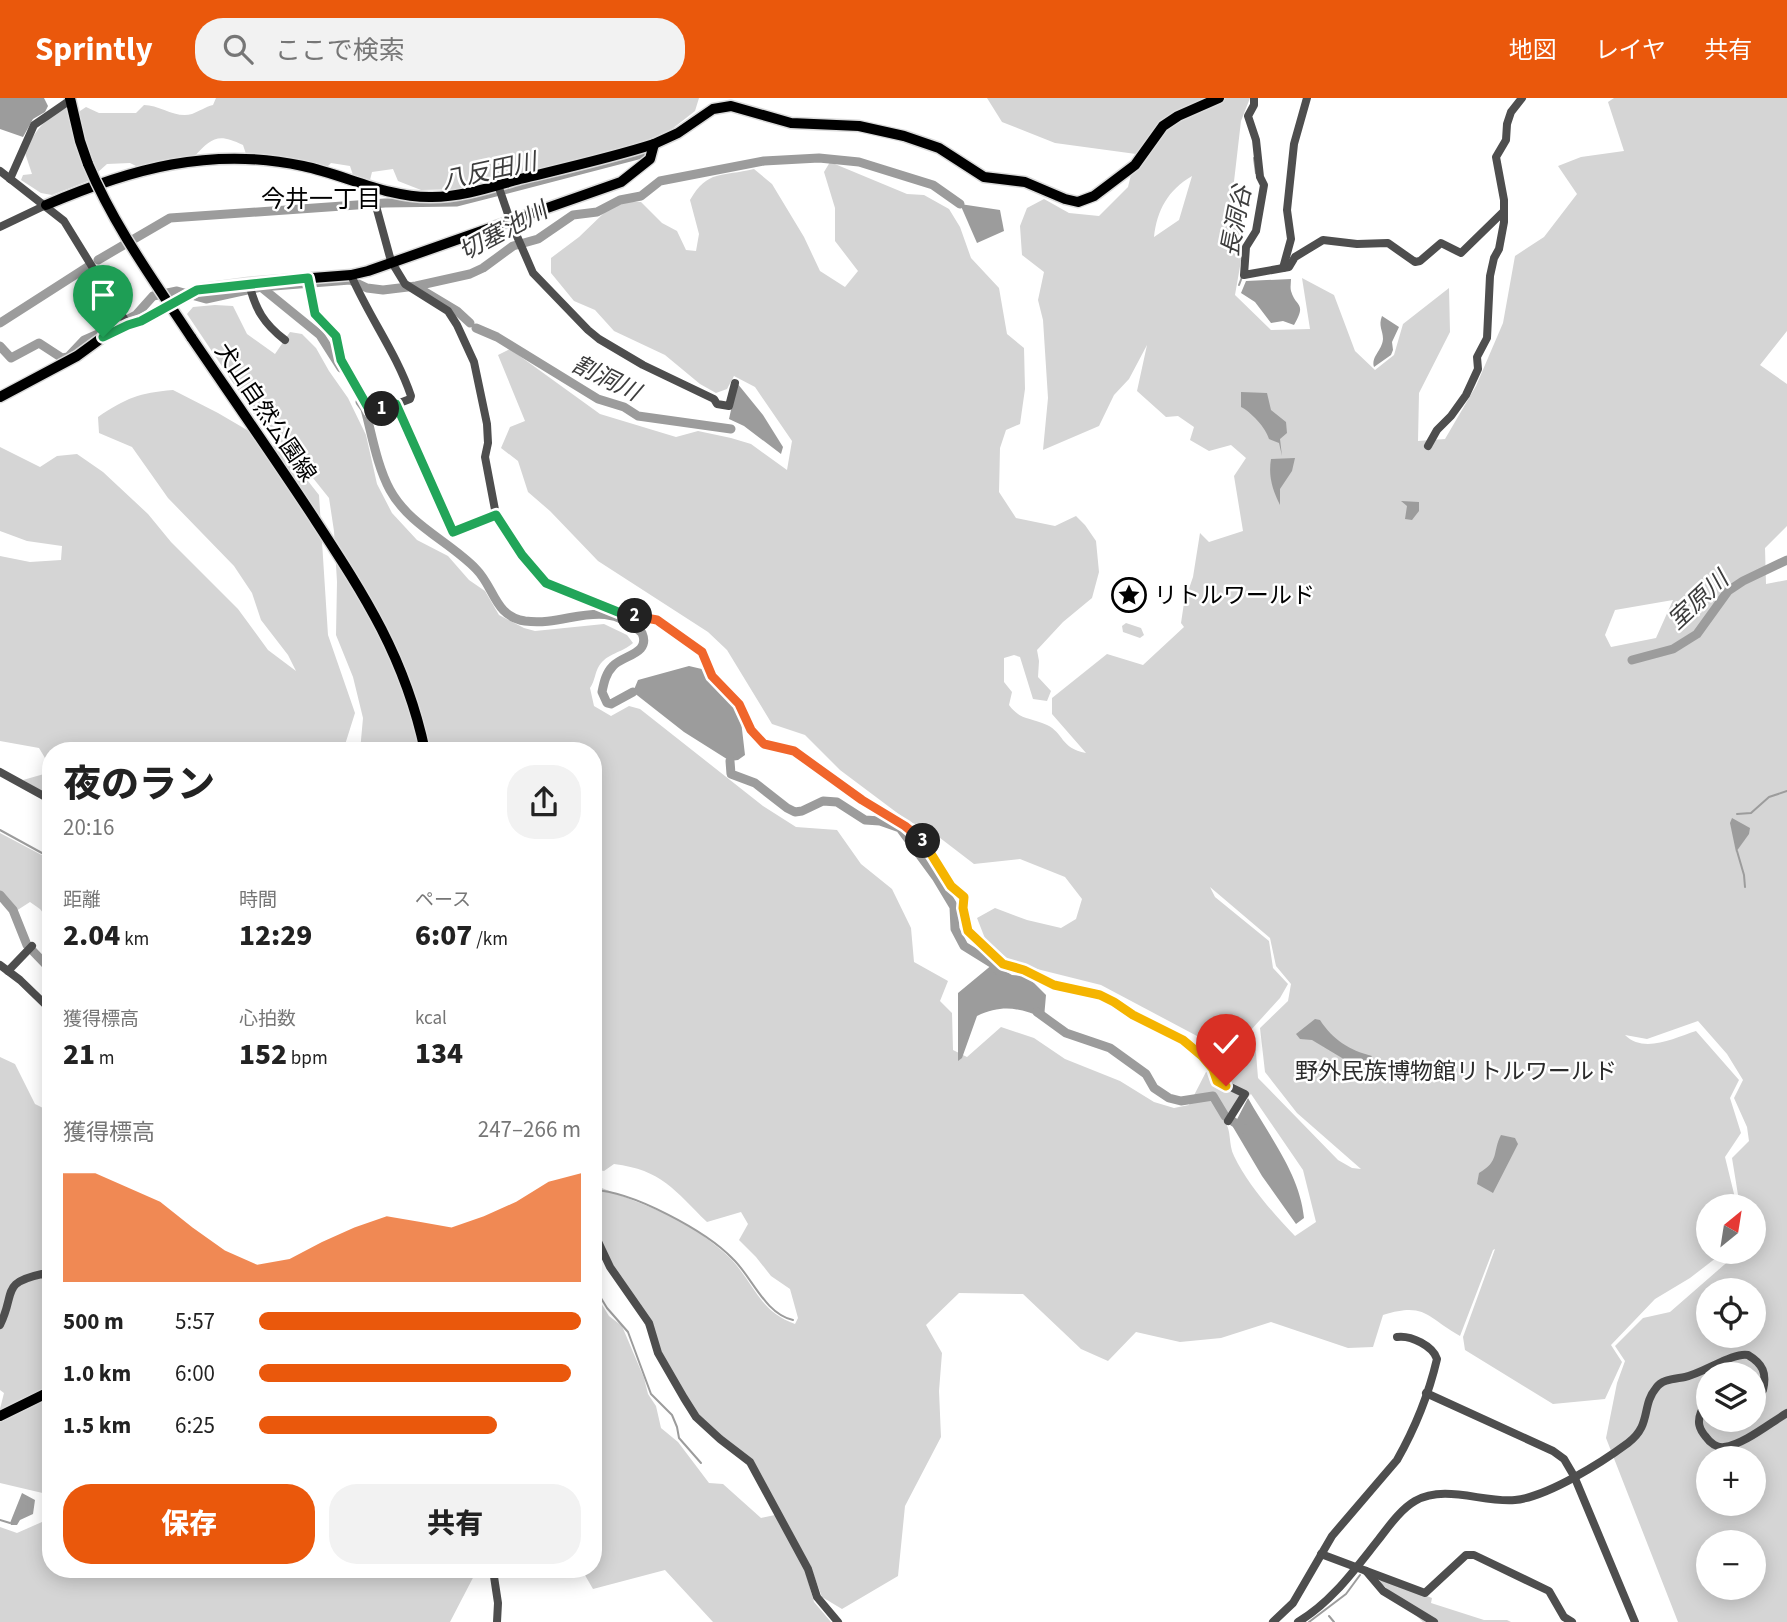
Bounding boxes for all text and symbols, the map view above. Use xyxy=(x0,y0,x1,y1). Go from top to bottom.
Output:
search box xyxy=(195,18,685,81)
text: Sprintly xyxy=(35,26,153,73)
icon: search xyxy=(219,30,257,68)
text: ここで検索 xyxy=(275,32,405,69)
text: 地図 xyxy=(1509,33,1557,68)
text: レイヤ xyxy=(1595,33,1666,68)
text: 共有 xyxy=(1704,33,1752,68)
water label: 八反田川 xyxy=(439,144,543,199)
water label: 長洞谷 xyxy=(1212,180,1261,260)
district label: 今井一丁目 xyxy=(261,182,381,217)
water label: 切塞池川 xyxy=(453,192,556,269)
pin xyxy=(73,265,133,337)
icon: arrive xyxy=(84,276,122,314)
street label: 犬山自然公園線 xyxy=(207,336,324,488)
water label: 割洞川 xyxy=(566,347,649,411)
pin: 1 xyxy=(364,392,400,426)
text: 1 xyxy=(376,395,387,422)
water label: 室原川 xyxy=(1660,561,1739,638)
place icon: リトルワールド xyxy=(1110,576,1148,614)
place label: リトルワールド xyxy=(1154,579,1315,612)
pin: 2 xyxy=(618,598,652,634)
text: 2 xyxy=(629,602,640,629)
text: 夜のラン xyxy=(63,758,215,812)
button: share xyxy=(507,765,581,839)
text: 20:16 xyxy=(63,811,114,844)
pin: 3 xyxy=(906,824,940,858)
text: 3 xyxy=(917,827,928,854)
text: 距離 xyxy=(63,887,101,914)
text: 時間 xyxy=(239,887,277,914)
text: ペース xyxy=(415,887,471,914)
text: 2.04 xyxy=(63,914,120,957)
text: 12:29 xyxy=(239,914,312,957)
text: 6:07 xyxy=(415,914,472,957)
text: km xyxy=(120,926,149,953)
text: /km xyxy=(472,926,508,953)
text: kcal xyxy=(415,1005,447,1032)
text: 獲得標高 xyxy=(63,1006,139,1033)
text: 心拍数 xyxy=(239,1006,296,1033)
pin xyxy=(1196,1014,1256,1086)
icon: check xyxy=(1207,1025,1245,1063)
text: 134 xyxy=(415,1032,463,1075)
text: 21 xyxy=(63,1033,95,1076)
text: 152 xyxy=(239,1033,287,1076)
text: m xyxy=(95,1045,115,1072)
text: bpm xyxy=(287,1045,328,1072)
park label: 野外民族博物館リトルワールド xyxy=(1295,1055,1617,1088)
text: 247–266 m xyxy=(478,1113,581,1146)
text: 獲得標高 xyxy=(63,1116,155,1149)
north arrow xyxy=(1696,1194,1766,1264)
map controls xyxy=(1696,1194,1766,1600)
button: locate xyxy=(1696,1278,1766,1348)
text: 500 m xyxy=(63,1305,124,1338)
text: 5:57 xyxy=(175,1305,215,1338)
text: 1.0 km xyxy=(63,1357,131,1390)
text: 6:00 xyxy=(175,1357,215,1390)
button: layers xyxy=(1696,1362,1766,1432)
text: 1.5 km xyxy=(63,1409,131,1442)
text: 6:25 xyxy=(175,1409,215,1442)
button: + xyxy=(1696,1446,1766,1516)
button: 保存 xyxy=(63,1484,315,1564)
button: 共有 xyxy=(329,1484,581,1564)
button: − xyxy=(1696,1530,1766,1600)

